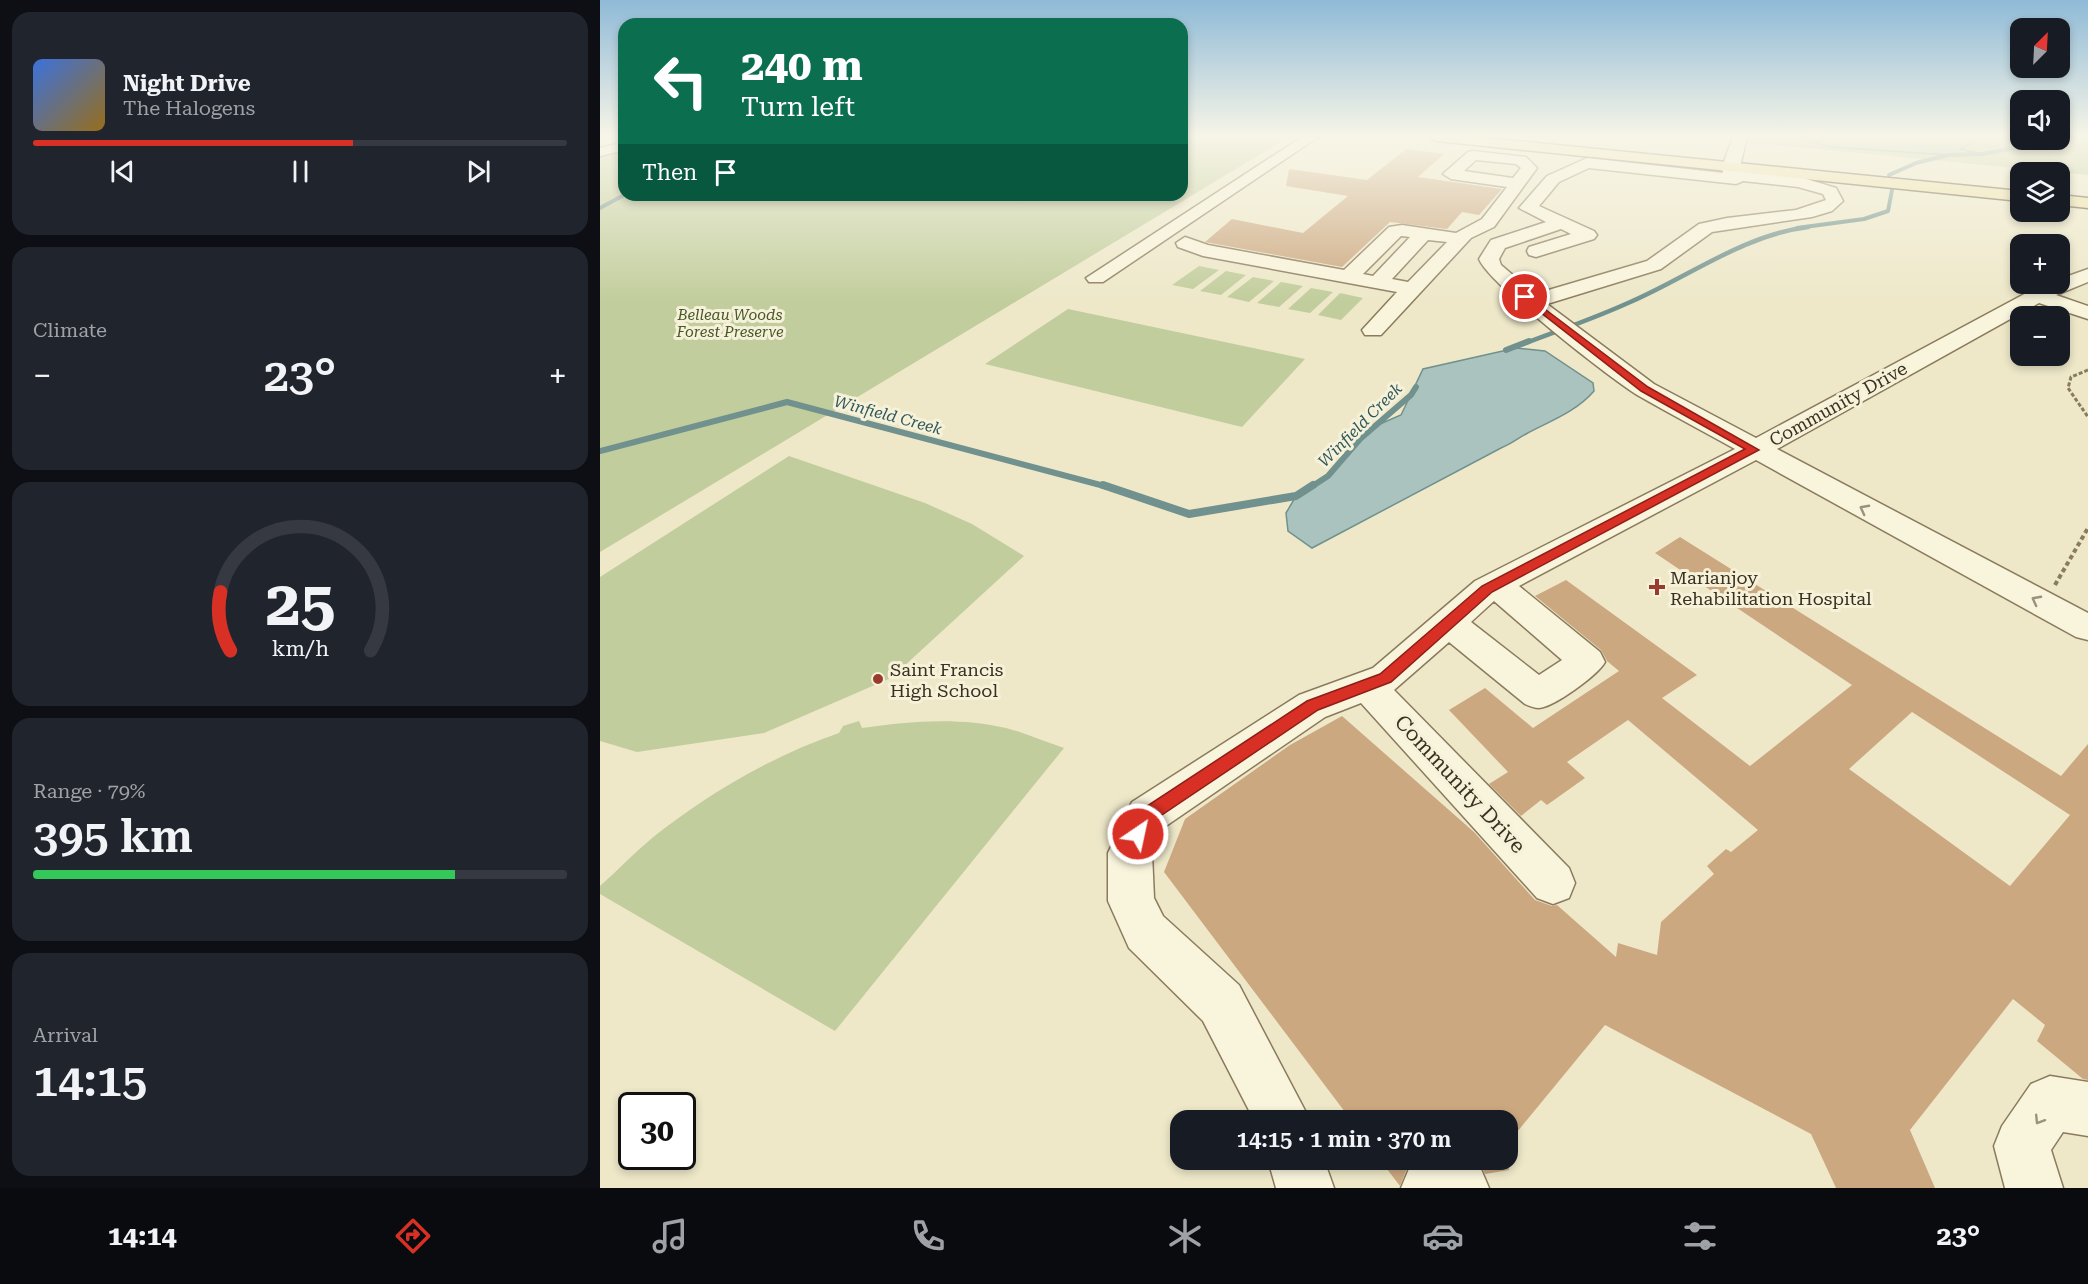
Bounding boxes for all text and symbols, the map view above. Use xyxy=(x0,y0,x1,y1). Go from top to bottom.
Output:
north arrow xyxy=(2010,18,2070,78)
map controls xyxy=(2010,18,2070,366)
text: 240 m xyxy=(741,41,863,90)
icon: left xyxy=(642,42,720,120)
text: Night Drive xyxy=(123,71,251,96)
button: sound xyxy=(2010,90,2070,150)
text: Turn left xyxy=(741,91,855,123)
text: The Halogens xyxy=(123,96,255,120)
icon: previous xyxy=(106,155,139,188)
icon: pause xyxy=(284,155,317,188)
icon: next xyxy=(462,155,495,188)
icon: arrive xyxy=(709,156,742,189)
text: Then xyxy=(642,160,697,185)
button: layers xyxy=(2010,162,2070,222)
button: + xyxy=(2010,234,2070,294)
pin xyxy=(1499,271,1550,322)
icon: arrive xyxy=(1508,280,1541,313)
park label: Belleau Woods Forest Preserve xyxy=(675,306,784,341)
button: − xyxy=(2010,306,2070,366)
text: Climate xyxy=(33,318,107,342)
text: 23° xyxy=(264,349,336,402)
text: − xyxy=(33,356,51,395)
text: + xyxy=(549,356,567,395)
street label: Community Drive xyxy=(1765,357,1911,451)
water label: Winfield Creek xyxy=(1314,379,1406,471)
water label: Winfield Creek xyxy=(832,391,944,439)
one-way arrow xyxy=(1860,505,1871,516)
text: 25 xyxy=(265,567,335,640)
place label: Marianjoy Rehabilitation Hospital xyxy=(1670,567,1872,609)
marker: Marianjoy Rehabilitation Hospital xyxy=(1648,578,1666,596)
one-way arrow xyxy=(2032,596,2043,607)
text: km/h xyxy=(271,636,329,661)
place label: Saint Francis High School xyxy=(890,659,1003,701)
marker: Saint Francis High School xyxy=(871,672,885,686)
street label: Community Drive xyxy=(1390,710,1530,858)
text: Range · 79% xyxy=(33,779,145,803)
position arrow xyxy=(1106,802,1170,866)
text: 395 km xyxy=(33,810,193,863)
text: Arrival xyxy=(33,1023,98,1047)
text: 14:15 xyxy=(33,1054,147,1107)
speed limit sign: 30 xyxy=(618,1092,696,1170)
one-way arrow xyxy=(2035,1113,2046,1124)
text: 14:15 · 1 min · 370 m xyxy=(1237,1127,1451,1152)
icon: directions xyxy=(392,1215,434,1257)
icon: music xyxy=(649,1215,691,1257)
icon: phone xyxy=(907,1215,949,1257)
icon: climate xyxy=(1164,1215,1206,1257)
icon: car xyxy=(1422,1215,1464,1257)
icon: filters xyxy=(1679,1215,1721,1257)
text: 14:14 xyxy=(108,1220,177,1252)
text: 23° xyxy=(1937,1220,1980,1252)

